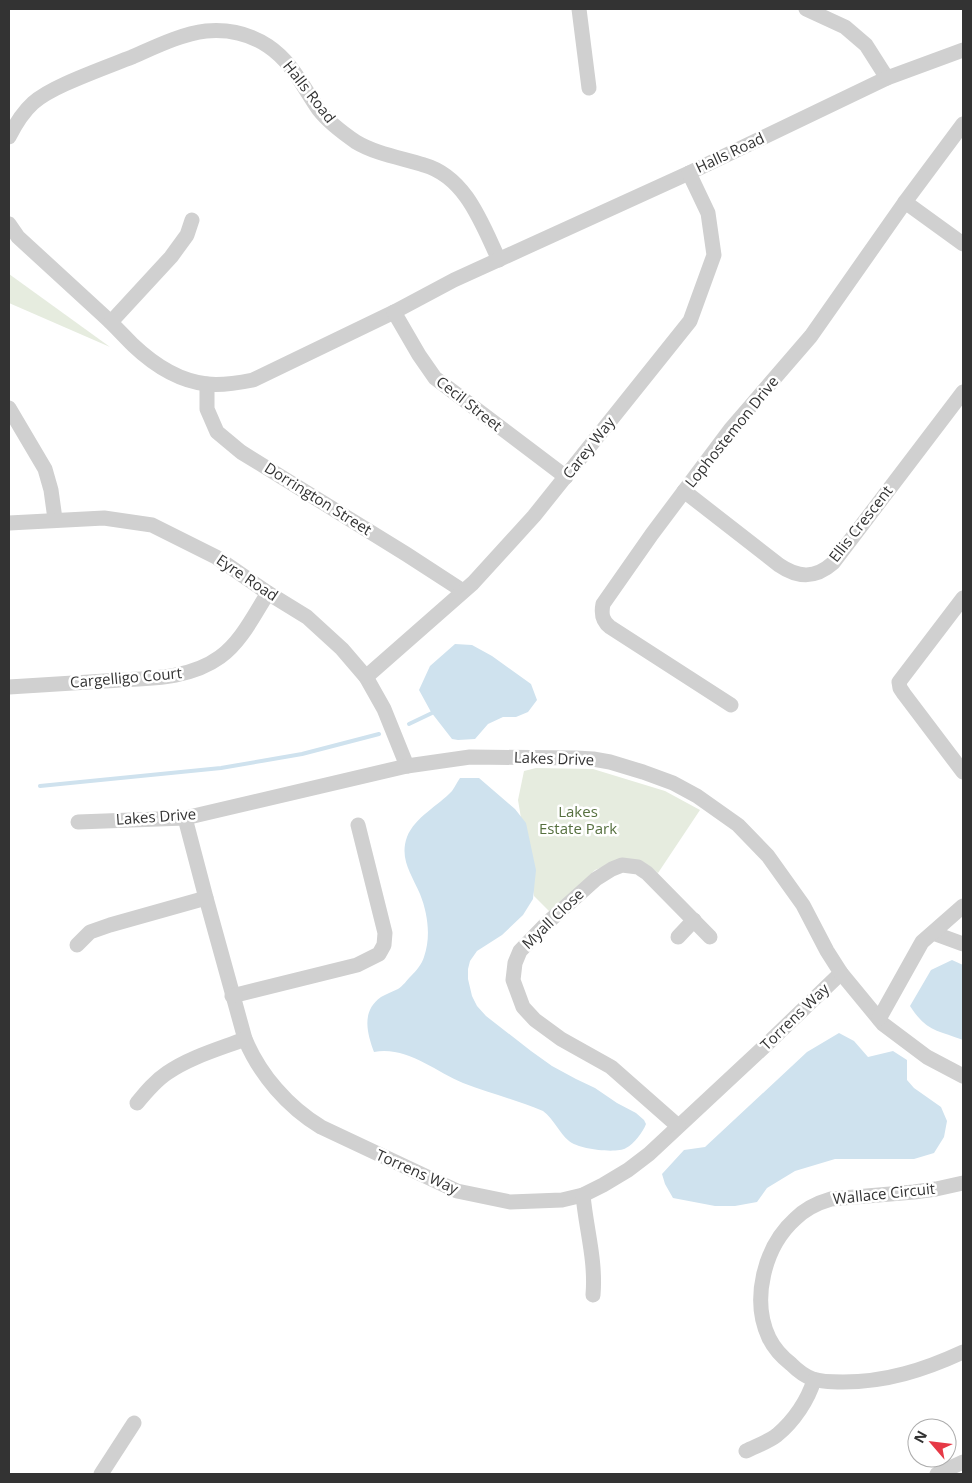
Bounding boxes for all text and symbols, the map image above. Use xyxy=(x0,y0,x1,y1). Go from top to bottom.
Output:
street label: Halls Road xyxy=(279,56,340,127)
street label: Halls Road xyxy=(692,127,767,177)
street label: Cecil Street xyxy=(433,371,507,435)
street label: Lophostemon Drive xyxy=(680,371,782,491)
street label: Carey Way xyxy=(558,412,619,482)
street label: Dorrington Street xyxy=(261,457,376,539)
street label: Ellis Crescent xyxy=(824,481,896,566)
street label: Eyre Road xyxy=(213,549,282,605)
street label: Cargelligo Court xyxy=(69,662,183,692)
street label: Lakes Drive xyxy=(514,747,594,769)
park label: Lakes Estate Park xyxy=(539,801,617,838)
street label: Lakes Drive xyxy=(115,803,197,829)
street label: Myall Close xyxy=(517,884,588,953)
street label: Torrens Way xyxy=(756,978,833,1054)
street label: Torrens Way xyxy=(373,1144,462,1198)
street label: Wallace Circuit xyxy=(832,1178,936,1208)
north arrow xyxy=(907,1418,957,1468)
text: N xyxy=(909,1427,931,1446)

